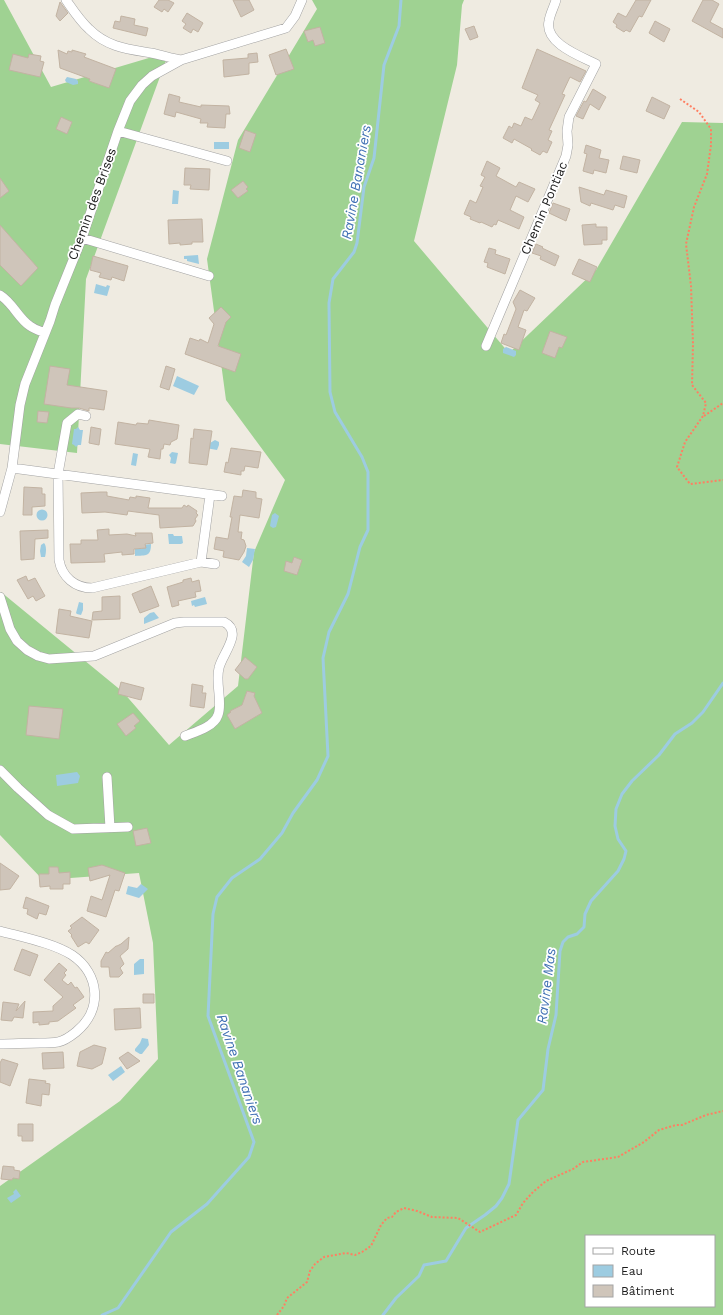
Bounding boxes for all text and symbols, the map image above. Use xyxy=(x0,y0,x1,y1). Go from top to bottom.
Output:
water label: Ravine Bananiers xyxy=(338,124,374,240)
street label: Chemin des Brises xyxy=(65,146,119,262)
street label: Chemin Pontiac xyxy=(518,159,570,257)
water label: Ravine Mas xyxy=(533,947,559,1025)
water label: Ravine Bananiers xyxy=(214,1012,266,1126)
legend xyxy=(585,1235,715,1307)
text: Route xyxy=(621,1244,655,1258)
text: Eau xyxy=(621,1264,643,1278)
text: Bâtiment xyxy=(621,1284,674,1298)

